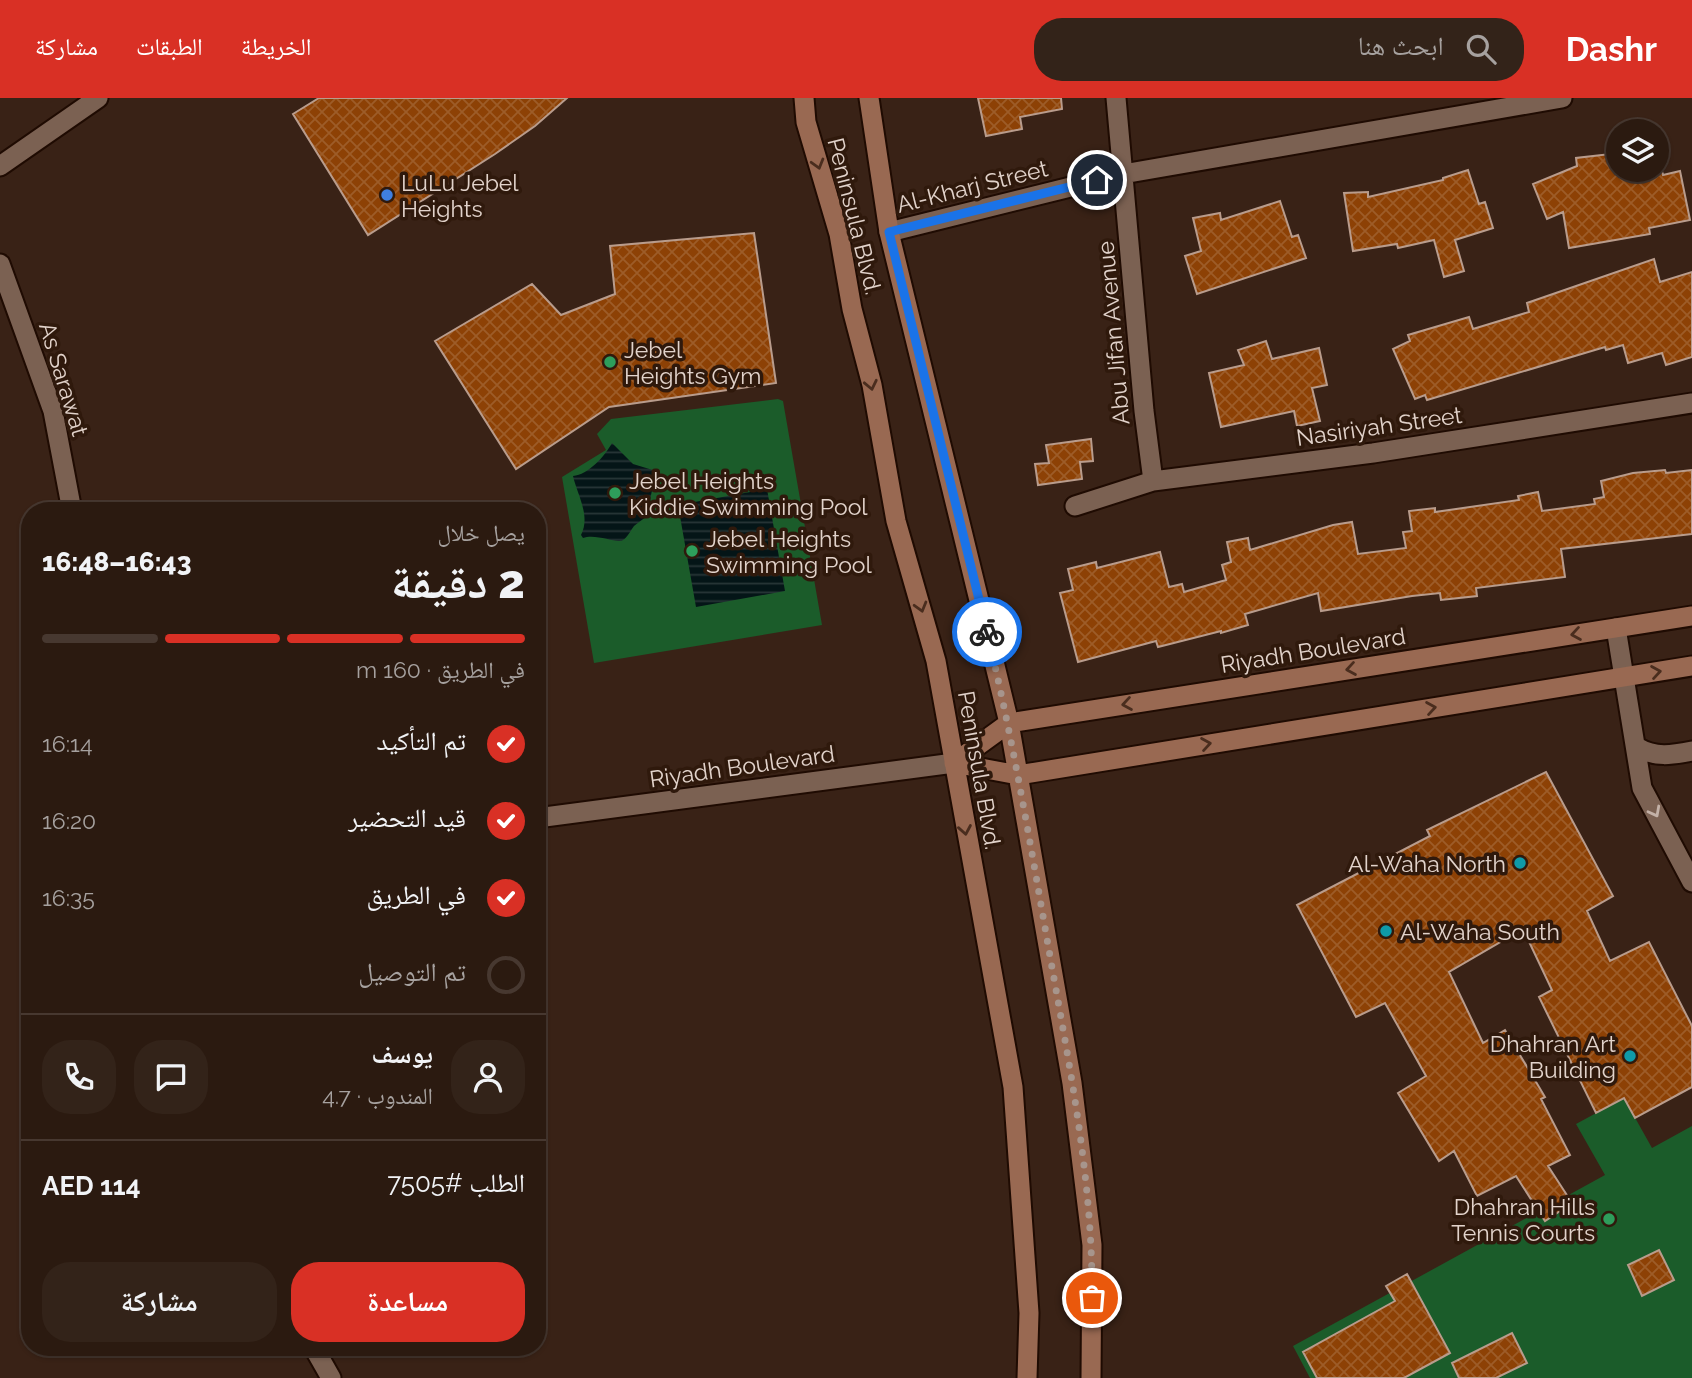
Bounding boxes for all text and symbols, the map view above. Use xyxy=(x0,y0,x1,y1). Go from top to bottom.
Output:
search box xyxy=(1034,18,1524,81)
icon: search xyxy=(1462,30,1500,68)
text: Dashr xyxy=(1566,30,1657,69)
text: ابحث هنا xyxy=(1358,31,1444,61)
text: مشاركة xyxy=(35,32,98,61)
text: الطبقات xyxy=(136,32,203,61)
text: الخريطة xyxy=(241,32,311,61)
map controls xyxy=(1606,119,1669,182)
button: layers xyxy=(1606,119,1669,182)
street label: Peninsula Blvd. xyxy=(822,135,888,297)
pin xyxy=(1067,150,1127,210)
street label: Al-Kharj Street xyxy=(894,154,1051,218)
one-way arrow xyxy=(810,158,825,170)
icon: home xyxy=(1078,161,1116,199)
place label: LuLu Jebel Heights xyxy=(401,169,519,222)
marker: LuLu Jebel Heights xyxy=(379,187,395,203)
street label: Abu Jifan Avenue xyxy=(1092,240,1134,426)
street label: As Sarawat xyxy=(34,319,94,439)
place label: Jebel Heights Gym xyxy=(624,336,761,389)
marker: Jebel Heights Gym xyxy=(602,354,618,370)
one-way arrow xyxy=(863,379,878,391)
street label: Nasiriyah Street xyxy=(1294,401,1464,451)
place label: Jebel Heights Kiddie Swimming Pool xyxy=(629,467,868,520)
marker: Jebel Heights Kiddie Swimming Pool xyxy=(607,485,623,501)
text: يصل خلال xyxy=(437,519,525,546)
place label: Jebel Heights Swimming Pool xyxy=(706,525,873,578)
marker: Jebel Heights Swimming Pool xyxy=(684,543,700,559)
text: 16:43–16:48 xyxy=(42,547,191,577)
text: 2 دقيقة xyxy=(391,555,525,609)
courier xyxy=(952,597,1022,667)
one-way arrow xyxy=(912,601,927,613)
icon: bike xyxy=(968,613,1006,651)
street label: Riyadh Boulevard xyxy=(1219,622,1407,678)
one-way arrow xyxy=(1570,626,1582,641)
text: في الطريق · 160 m xyxy=(356,656,525,683)
one-way arrow xyxy=(1346,661,1357,676)
one-way arrow xyxy=(1650,665,1662,680)
street label: Peninsula Blvd. xyxy=(953,689,1007,851)
one-way arrow xyxy=(1121,696,1133,711)
one-way arrow xyxy=(1425,701,1437,716)
icon: check xyxy=(487,725,525,763)
text: تم التأكيد xyxy=(377,726,466,756)
text: 16:14 xyxy=(42,730,92,757)
one-way arrow xyxy=(1200,737,1212,752)
street label: Riyadh Boulevard xyxy=(648,740,836,792)
icon: check xyxy=(487,802,525,840)
text: قيد التحضير xyxy=(348,803,466,833)
one-way arrow xyxy=(1647,805,1660,817)
text: 16:20 xyxy=(42,807,96,834)
one-way arrow xyxy=(957,824,972,836)
place label: Al-Waha North xyxy=(1348,850,1506,877)
marker: Al-Waha North xyxy=(1512,855,1528,871)
icon: check xyxy=(487,879,525,917)
text: في الطريق xyxy=(366,880,466,910)
text: 16:35 xyxy=(42,884,95,911)
place label: Al-Waha South xyxy=(1400,918,1560,945)
marker: Al-Waha South xyxy=(1378,923,1394,939)
text: تم التوصيل xyxy=(358,957,466,987)
place label: Dhahran Art Building xyxy=(1490,1030,1616,1083)
text: يوسف xyxy=(372,1039,433,1069)
button: phone xyxy=(42,1040,116,1114)
button: chat xyxy=(134,1040,208,1114)
button: person xyxy=(451,1040,525,1114)
marker: Dhahran Art Building xyxy=(1622,1048,1638,1064)
text: المندوب · 4.7 xyxy=(322,1082,433,1109)
text: الطلب #7505 xyxy=(387,1168,525,1198)
text: AED 114 xyxy=(42,1171,141,1201)
place label: Dhahran Hills Tennis Courts xyxy=(1451,1193,1595,1246)
marker: Dhahran Hills Tennis Courts xyxy=(1601,1211,1617,1227)
button: مشاركة xyxy=(42,1262,277,1342)
button: مساعدة xyxy=(291,1262,525,1342)
pin xyxy=(1062,1268,1122,1328)
icon: bag xyxy=(1073,1279,1111,1317)

